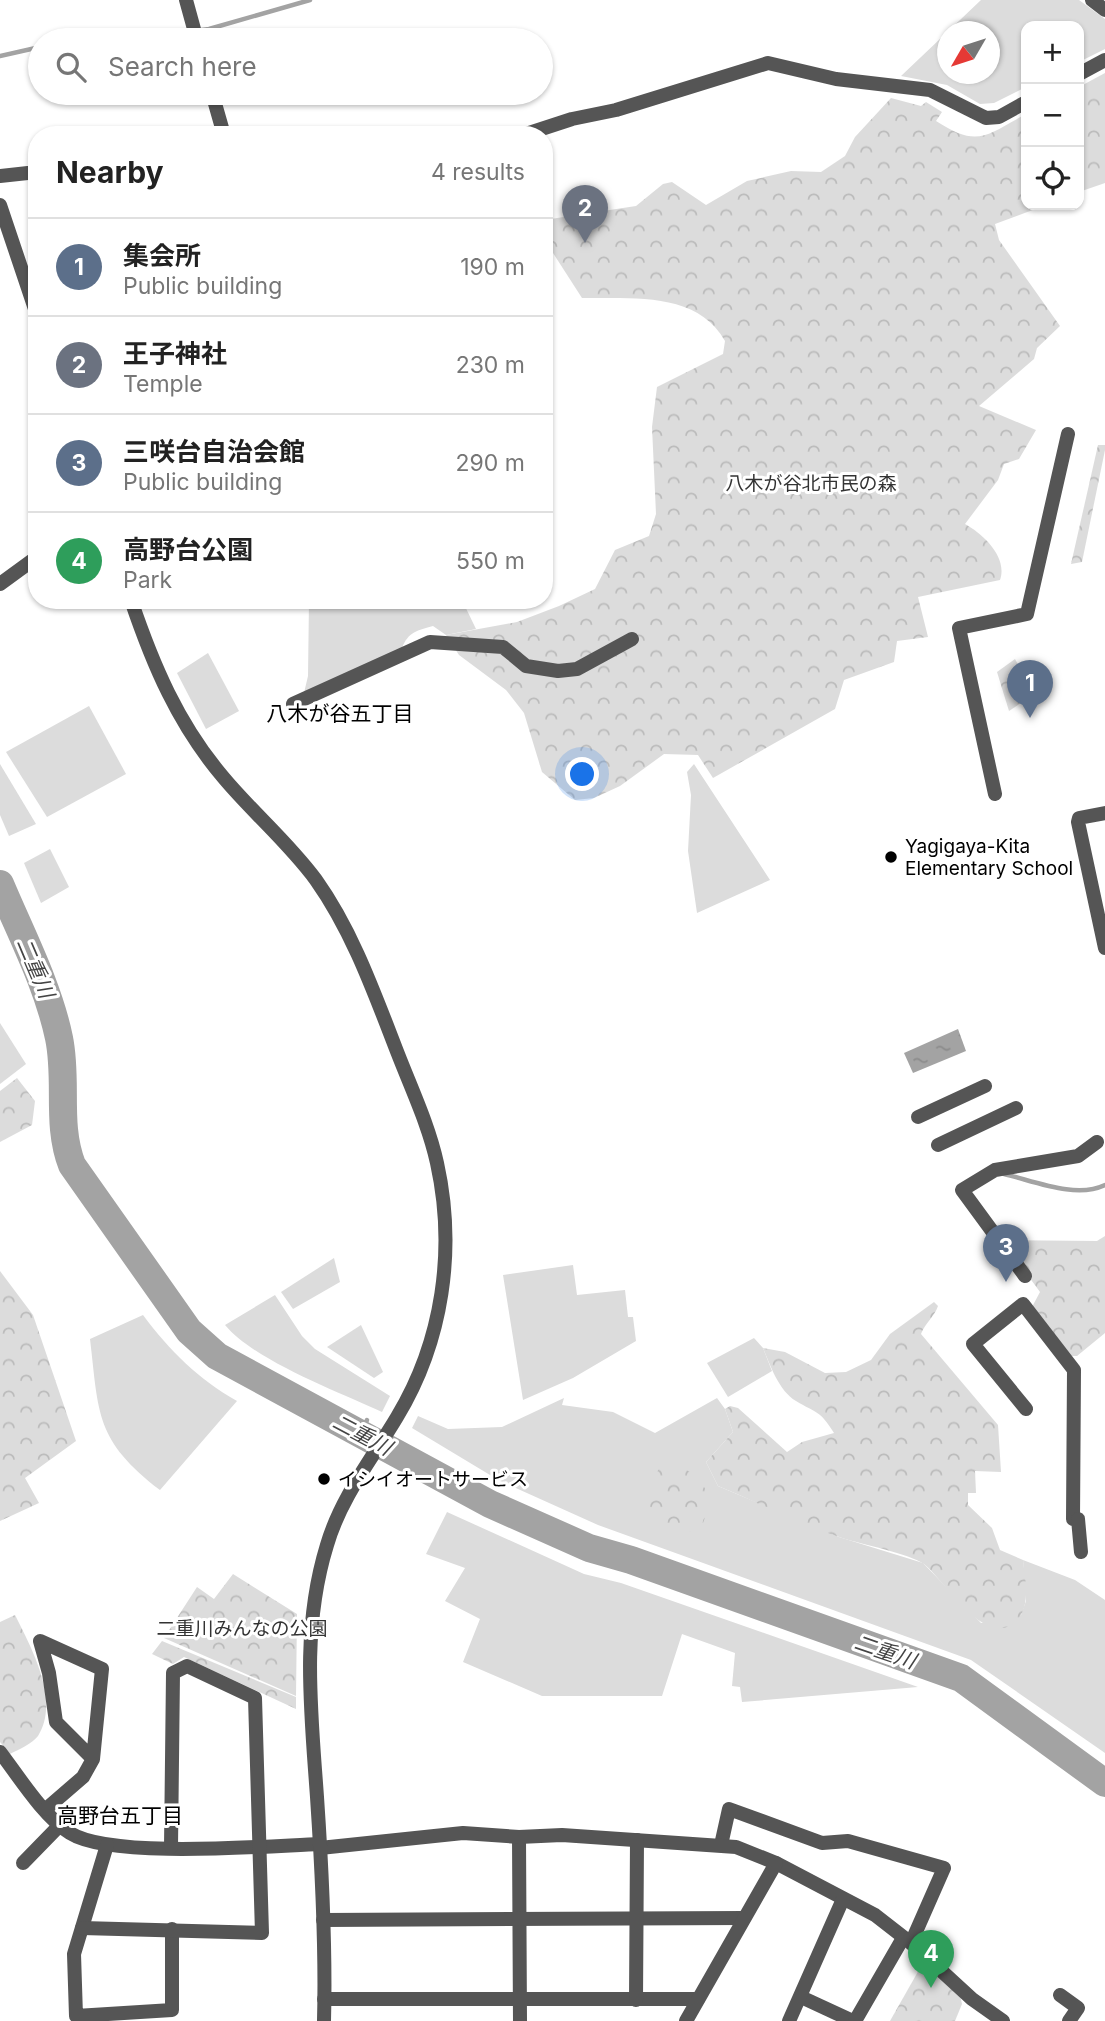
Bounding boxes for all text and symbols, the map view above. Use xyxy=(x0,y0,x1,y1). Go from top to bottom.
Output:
north arrow xyxy=(937,21,1000,84)
map controls xyxy=(1021,21,1084,210)
button: + xyxy=(1021,21,1084,84)
search box xyxy=(28,28,553,105)
icon: search xyxy=(52,48,90,86)
text: Search here xyxy=(108,51,257,82)
button: − xyxy=(1021,84,1084,147)
button: locate xyxy=(1021,147,1084,210)
text: Nearby xyxy=(56,154,164,190)
text: 4 results xyxy=(431,158,525,186)
pin: 2 xyxy=(562,185,608,243)
text: 集会所 xyxy=(123,240,201,271)
text: 1 xyxy=(74,253,84,281)
text: 190 m xyxy=(460,253,525,281)
text: Public building xyxy=(123,272,282,300)
text: 王子神社 xyxy=(123,338,227,369)
text: 2 xyxy=(72,351,86,379)
text: 230 m xyxy=(456,351,525,379)
text: Temple xyxy=(123,370,203,398)
text: 三咲台自治会館 xyxy=(123,436,305,467)
text: 3 xyxy=(72,449,86,477)
text: 290 m xyxy=(456,449,525,477)
text: Public building xyxy=(123,468,282,496)
park label: 八木が谷北市民の森 xyxy=(725,472,897,495)
text: 高野台公園 xyxy=(123,534,253,565)
text: 4 xyxy=(71,547,87,575)
text: 550 m xyxy=(456,547,525,575)
text: Park xyxy=(123,566,172,594)
pin: 1 xyxy=(1007,660,1053,718)
district label: 八木が谷五丁目 xyxy=(267,701,414,726)
your location xyxy=(565,757,599,791)
place label: Yagigaya-Kita Elementary School xyxy=(905,835,1073,880)
marker: Yagigaya-Kita Elementary School xyxy=(883,849,899,865)
water label: 二重川 xyxy=(12,934,60,1004)
pin: 3 xyxy=(983,1224,1029,1282)
water label: 二重川 xyxy=(329,1409,398,1461)
place label: イシイオートサービス xyxy=(338,1468,528,1491)
marker: イシイオートサービス xyxy=(316,1471,332,1487)
park label: 二重川みんなの公園 xyxy=(156,1617,328,1640)
water label: 二重川 xyxy=(851,1629,921,1674)
district label: 高野台五丁目 xyxy=(57,1803,183,1828)
pin: 4 xyxy=(908,1930,954,1988)

